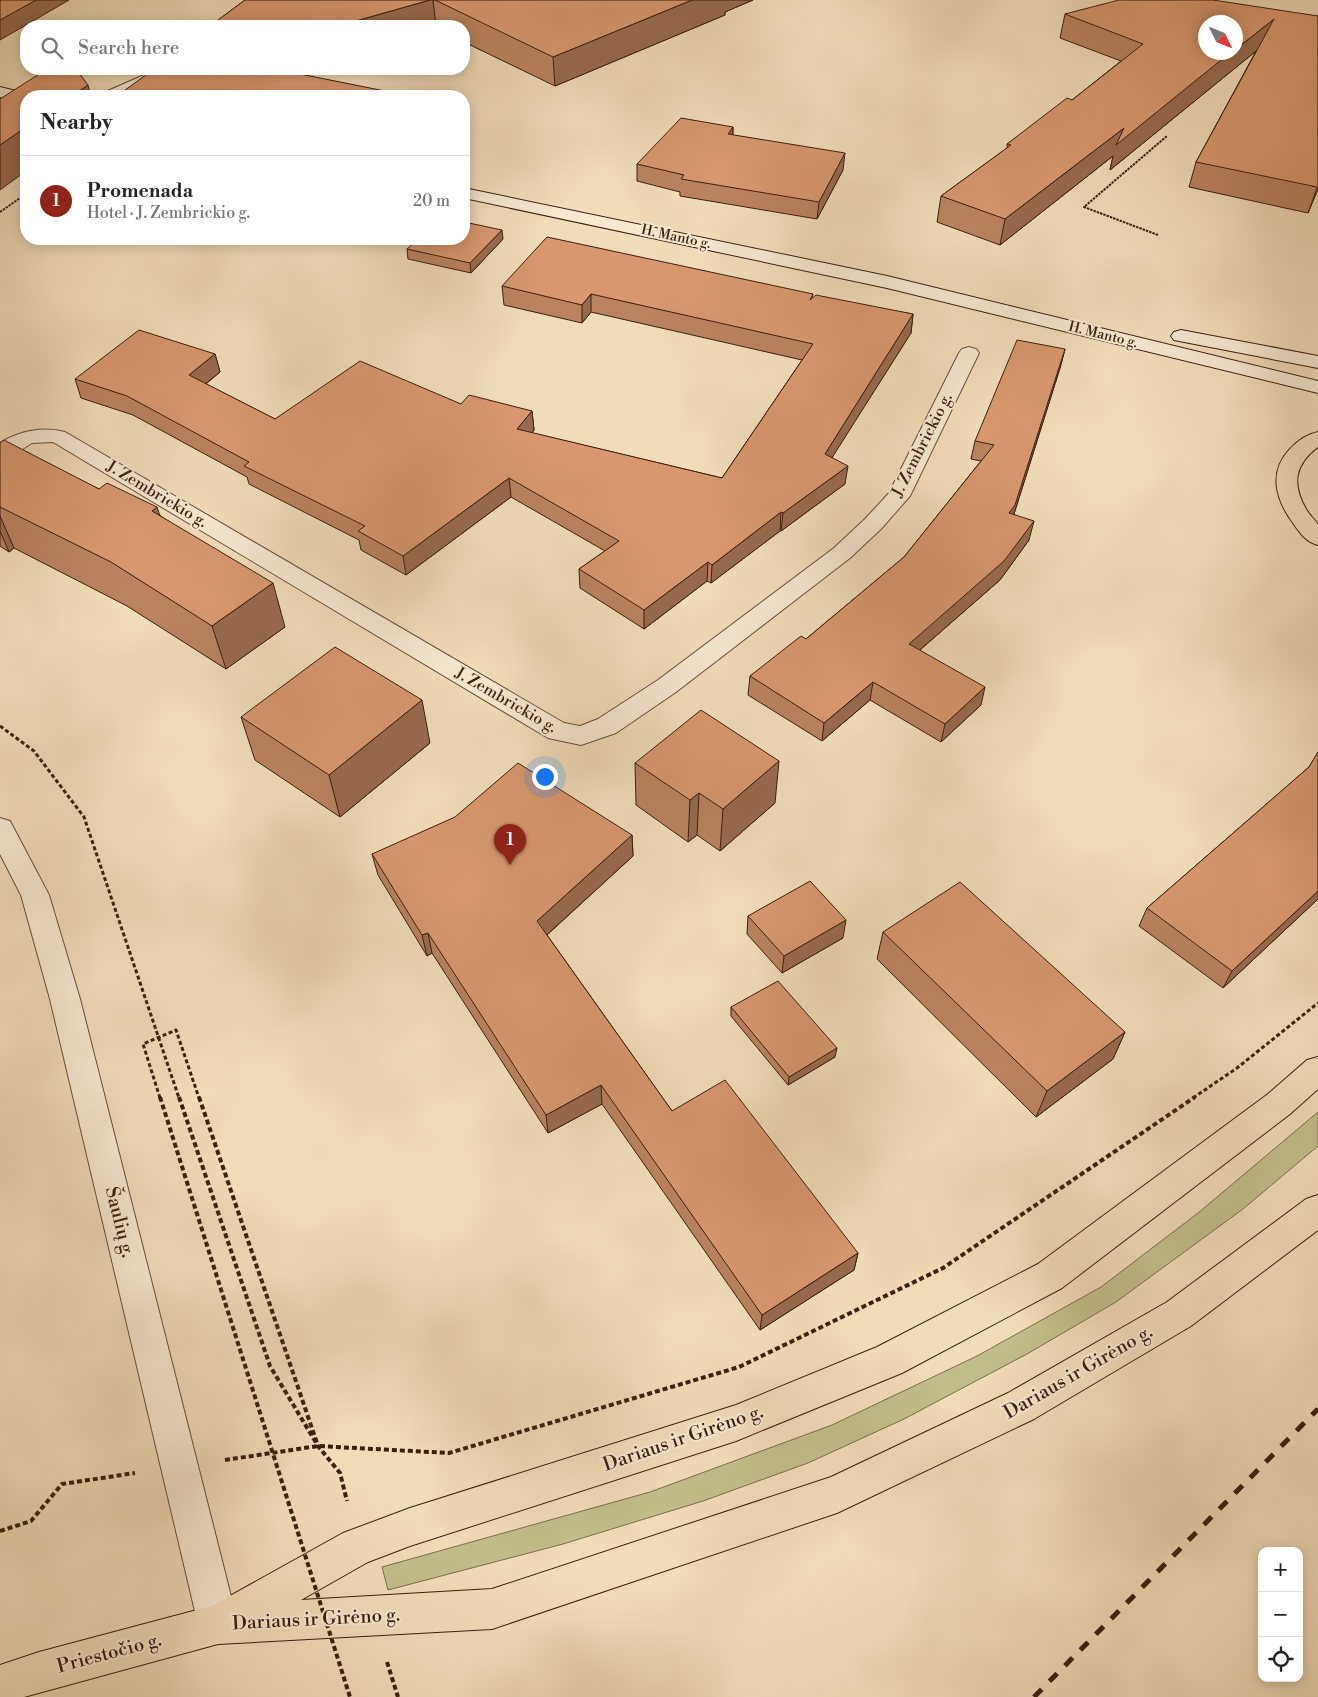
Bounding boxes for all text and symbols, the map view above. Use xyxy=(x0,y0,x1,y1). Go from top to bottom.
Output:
north arrow xyxy=(1198,15,1243,60)
search box xyxy=(20,20,470,75)
icon: search xyxy=(38,34,66,62)
text: Search here xyxy=(78,36,179,60)
text: Nearby xyxy=(40,110,113,136)
text: Promenada xyxy=(87,179,193,203)
text: 1 xyxy=(52,191,60,211)
text: 20 m xyxy=(413,191,450,211)
text: Hotel · J. Zembrickio g. xyxy=(87,203,250,223)
street label: H. Manto g. xyxy=(639,221,713,253)
street label: H. Manto g. xyxy=(1066,318,1140,352)
street label: J. Zembrickio g. xyxy=(887,390,957,501)
street label: J. Zembrickio g. xyxy=(102,456,211,532)
street label: J. Zembrickio g. xyxy=(451,662,560,737)
your location xyxy=(532,764,558,790)
pin: 1 xyxy=(494,824,526,865)
street label: Šaulių g. xyxy=(100,1184,141,1260)
street label: Dariaus ir Girėno g. xyxy=(999,1320,1157,1424)
street label: Dariaus ir Girėno g. xyxy=(600,1399,766,1477)
map controls xyxy=(1258,1547,1303,1682)
button: + xyxy=(1258,1547,1303,1592)
button: − xyxy=(1258,1592,1303,1637)
street label: Dariaus ir Girėno g. xyxy=(231,1603,401,1635)
street label: Priestočio g. xyxy=(54,1628,164,1678)
button: locate xyxy=(1258,1637,1303,1682)

